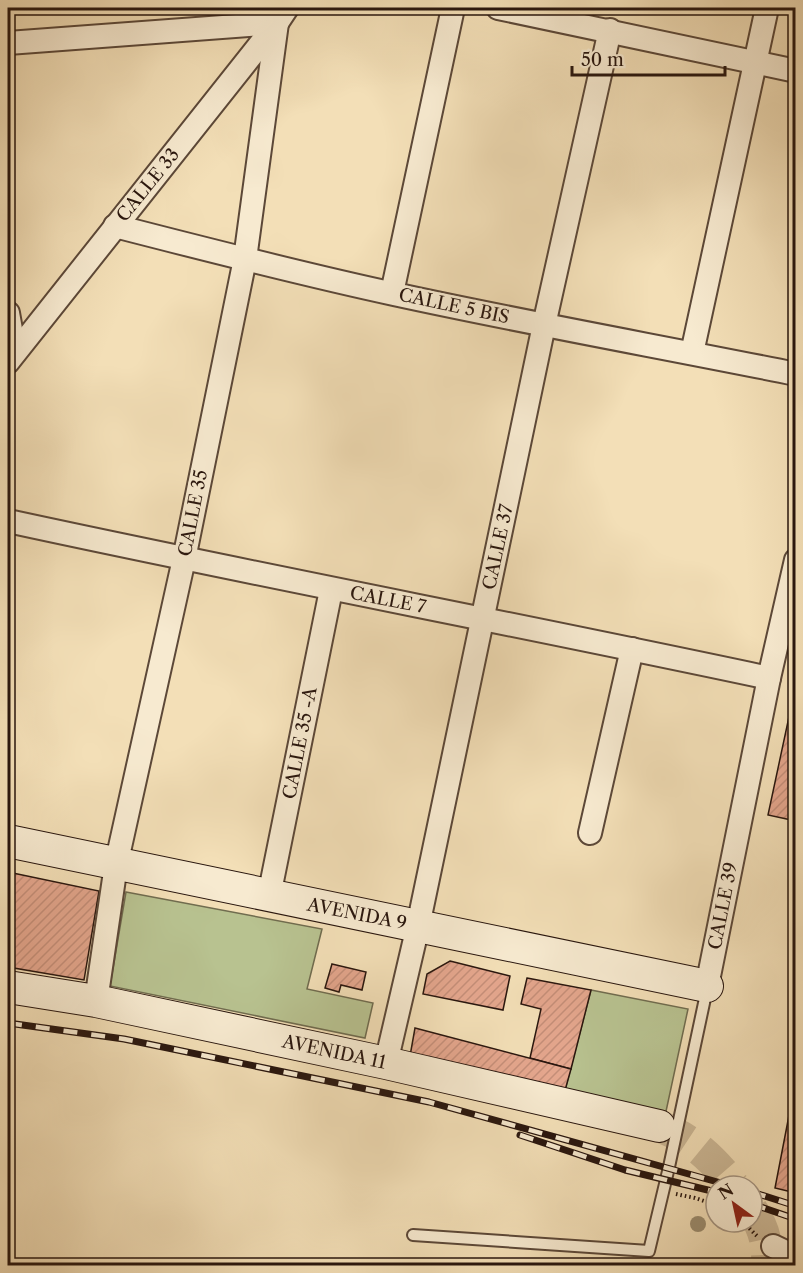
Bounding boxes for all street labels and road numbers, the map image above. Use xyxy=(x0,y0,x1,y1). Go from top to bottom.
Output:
street label: CALLE 33 xyxy=(112,144,184,226)
street label: CALLE 5 BIS xyxy=(397,284,511,328)
street label: CALLE 35 xyxy=(174,468,212,558)
street label: CALLE 37 xyxy=(478,502,518,592)
street label: CALLE 7 xyxy=(348,582,428,618)
street label: CALLE 35 -A xyxy=(278,684,322,801)
street label: CALLE 39 xyxy=(704,860,742,952)
street label: AVENIDA 9 xyxy=(304,893,409,934)
street label: AVENIDA 11 xyxy=(279,1030,388,1074)

